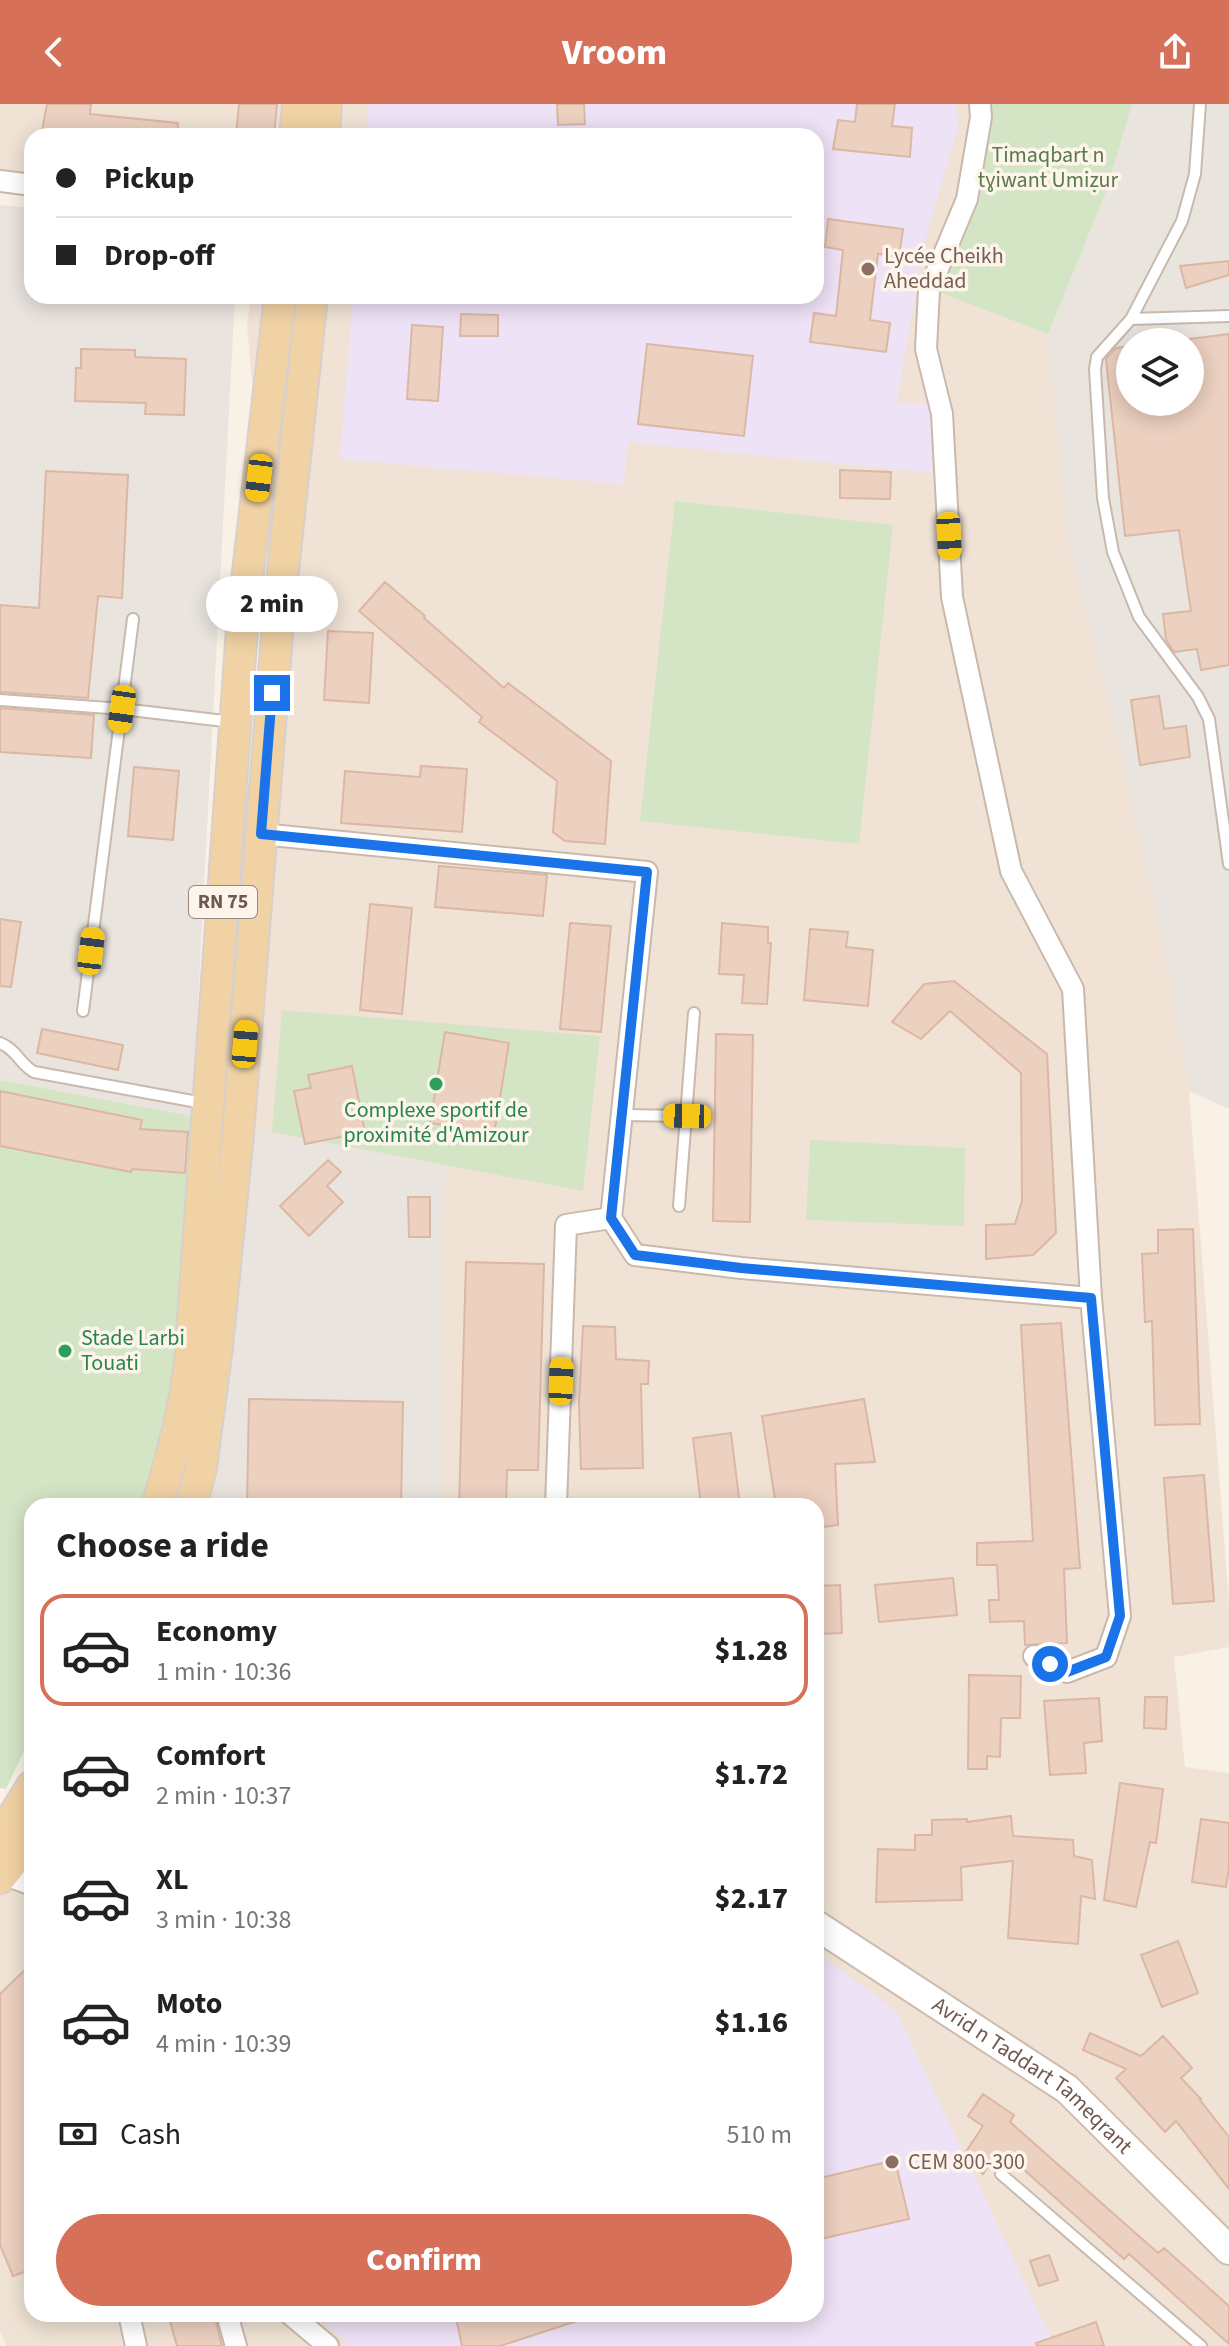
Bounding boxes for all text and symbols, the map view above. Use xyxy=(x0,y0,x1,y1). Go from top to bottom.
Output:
text: Vroom xyxy=(562,27,667,78)
icon: back xyxy=(32,30,76,74)
icon: share xyxy=(1153,30,1197,74)
park label: Timaqbart n tɣiwant Umiẓur xyxy=(978,139,1118,196)
text: Pickup xyxy=(104,157,194,200)
text: Drop-off xyxy=(104,234,215,277)
place label: Lycée Cheikh Aheddad xyxy=(884,240,1004,297)
marker: Lycée Cheikh Aheddad xyxy=(859,260,877,278)
map controls xyxy=(1116,328,1204,416)
button: layers xyxy=(1116,328,1204,416)
car xyxy=(244,453,274,503)
car xyxy=(936,511,962,561)
callout: 2 min xyxy=(206,577,338,633)
text: 2 min xyxy=(240,585,304,622)
route end xyxy=(254,675,290,711)
car xyxy=(107,684,137,734)
road number: RN 75 xyxy=(189,886,257,918)
car xyxy=(76,926,106,976)
car xyxy=(231,1019,259,1069)
marker: Complexe sportif de proximité d'Amizour xyxy=(427,1075,445,1093)
place label: Complexe sportif de proximité d'Amizour xyxy=(343,1094,529,1151)
car xyxy=(663,1104,711,1128)
place label: Stade Larbi Touati xyxy=(81,1322,185,1379)
marker: Stade Larbi Touati xyxy=(56,1342,74,1360)
car xyxy=(548,1357,574,1405)
text: Choose a ride xyxy=(56,1520,269,1571)
text: Economy xyxy=(156,1610,277,1653)
icon: car xyxy=(60,1614,132,1686)
text: $1.28 xyxy=(715,1629,788,1672)
route start xyxy=(1032,1646,1068,1682)
text: 1 min · 10:36 xyxy=(156,1653,291,1690)
text: Comfort xyxy=(156,1734,266,1777)
icon: car xyxy=(60,1738,132,1810)
text: $1.72 xyxy=(715,1753,788,1796)
text: 2 min · 10:37 xyxy=(156,1777,291,1814)
text: XL xyxy=(156,1858,189,1901)
icon: car xyxy=(60,1862,132,1934)
text: $2.17 xyxy=(715,1877,788,1920)
text: 3 min · 10:38 xyxy=(156,1901,291,1938)
text: Moto xyxy=(156,1982,222,2025)
icon: car xyxy=(60,1986,132,2058)
street label: Avrid n Taddart Tameqrant xyxy=(926,1989,1140,2162)
text: $1.16 xyxy=(715,2001,788,2044)
text: 4 min · 10:39 xyxy=(156,2025,291,2062)
icon: cash xyxy=(56,2112,100,2156)
text: Cash xyxy=(120,2113,181,2156)
text: 510 m xyxy=(726,2116,792,2153)
place label: CEM 800-300 xyxy=(908,2146,1025,2178)
marker: CEM 800-300 xyxy=(883,2153,901,2171)
button: Confirm xyxy=(56,2214,792,2306)

